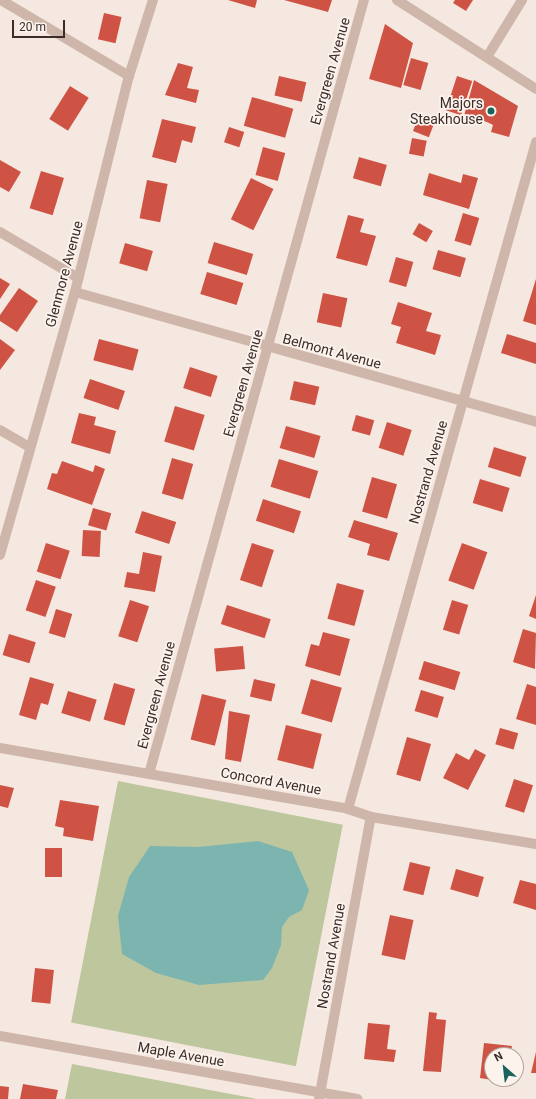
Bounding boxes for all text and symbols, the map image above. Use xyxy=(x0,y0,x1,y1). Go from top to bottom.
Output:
scale bar xyxy=(14,12,67,38)
street label: Evergreen Avenue xyxy=(307,15,353,127)
text: 20 m xyxy=(19,20,46,34)
place label: Majors Steakhouse xyxy=(410,95,483,128)
marker: Majors Steakhouse xyxy=(486,106,496,116)
street label: Glenmore Avenue xyxy=(42,219,86,329)
street label: Evergreen Avenue xyxy=(220,327,266,439)
street label: Belmont Avenue xyxy=(281,330,383,372)
street label: Nostrand Avenue xyxy=(405,418,451,526)
street label: Evergreen Avenue xyxy=(134,639,178,751)
street label: Concord Avenue xyxy=(219,764,323,798)
street label: Nostrand Avenue xyxy=(313,902,349,1010)
street label: Maple Avenue xyxy=(136,1038,226,1070)
north arrow xyxy=(484,1047,524,1087)
text: N xyxy=(492,1049,505,1064)

